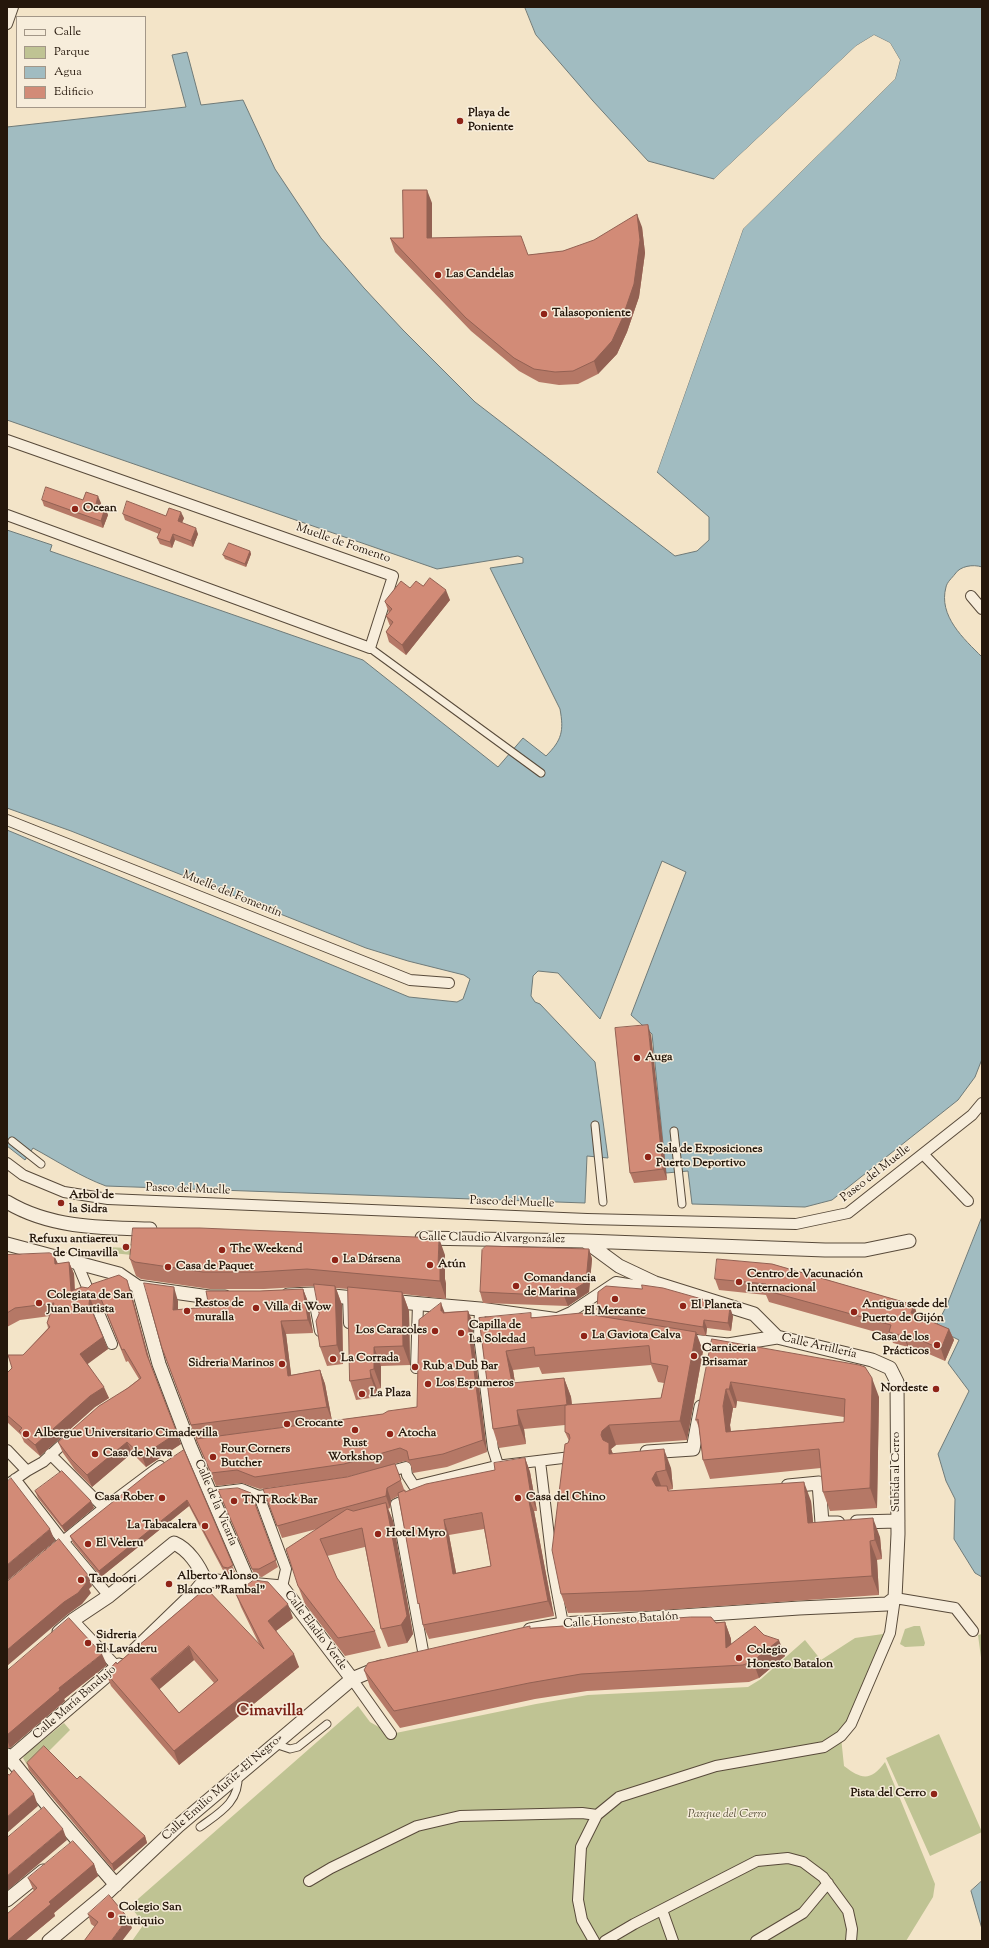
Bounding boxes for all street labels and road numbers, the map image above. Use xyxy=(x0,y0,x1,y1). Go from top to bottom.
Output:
street label: Muelle de Fomento xyxy=(294,521,392,567)
street label: Muelle del Fomentín xyxy=(180,868,284,922)
street label: Paseo del Muelle xyxy=(838,1142,914,1206)
street label: Paseo del Muelle xyxy=(145,1181,231,1199)
street label: Paseo del Muelle xyxy=(469,1194,555,1212)
street label: Calle Claudio Alvargonzález xyxy=(419,1231,565,1247)
street label: Calle Artillería xyxy=(780,1331,858,1363)
street label: Subida al Cerro xyxy=(890,1432,904,1512)
street label: Calle de la Vicaría xyxy=(190,1458,240,1548)
street label: Calle Eladio Verde xyxy=(280,1588,350,1674)
street label: Calle Honesto Batalón xyxy=(563,1610,679,1632)
street label: Calle María Bandujo xyxy=(30,1663,120,1743)
street label: Calle Emilio Muñíz «El Negro» xyxy=(160,1732,286,1844)

